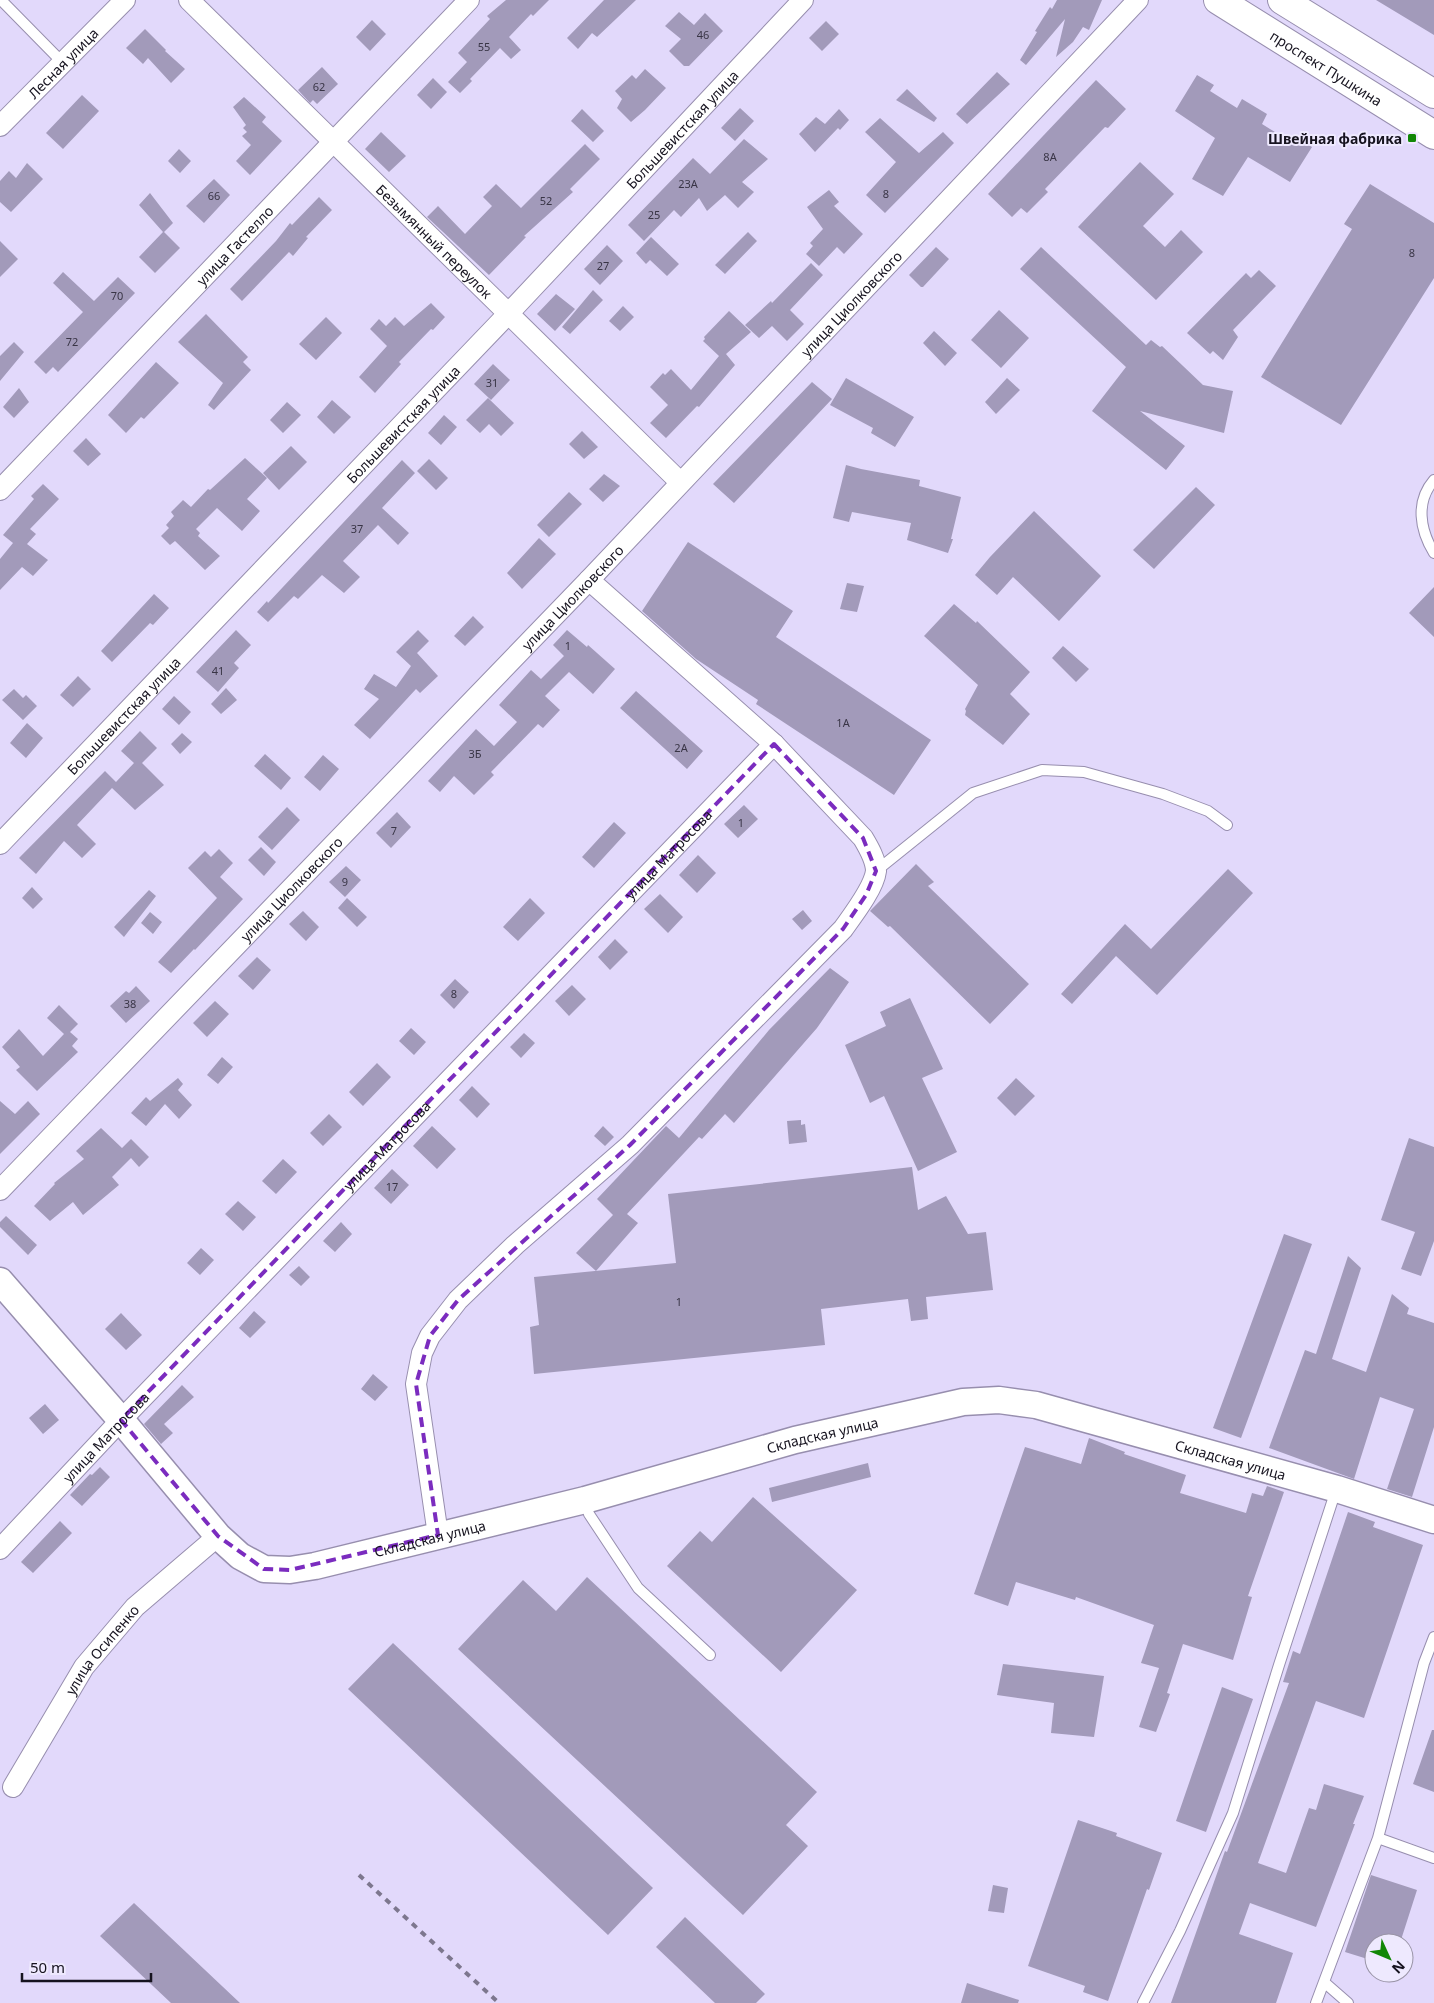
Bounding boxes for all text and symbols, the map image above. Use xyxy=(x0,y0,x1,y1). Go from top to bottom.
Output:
street label: Лесная улица xyxy=(23,23,102,102)
street label: проспект Пушкина xyxy=(1267,26,1386,110)
house number: 46 xyxy=(697,27,709,42)
house number: 55 xyxy=(478,39,490,54)
street label: Большевистская улица xyxy=(621,66,742,192)
house number: 62 xyxy=(313,79,325,94)
place label: Швейная фабрика xyxy=(1268,129,1402,148)
marker: Швейная фабрика xyxy=(1406,132,1418,144)
house number: 8А xyxy=(1043,149,1058,164)
house number: 23А xyxy=(678,176,699,191)
street label: Безымянный переулок xyxy=(372,180,497,303)
house number: 8 xyxy=(883,186,889,201)
house number: 66 xyxy=(208,188,220,203)
house number: 52 xyxy=(540,193,552,208)
street label: улица Гастелло xyxy=(192,201,277,289)
house number: 25 xyxy=(648,207,660,222)
house number: 8 xyxy=(1409,245,1415,260)
street label: улица Циолковского xyxy=(796,246,906,360)
house number: 27 xyxy=(597,258,609,273)
house number: 70 xyxy=(111,288,123,303)
house number: 72 xyxy=(66,334,78,349)
street label: Большевистская улица xyxy=(342,361,464,487)
house number: 31 xyxy=(486,375,498,390)
house number: 37 xyxy=(351,521,363,536)
street label: улица Циолковского xyxy=(517,540,627,654)
house number: 1 xyxy=(565,638,571,653)
street label: Большевистская улица xyxy=(62,653,184,778)
house number: 41 xyxy=(212,663,224,678)
house number: 1А xyxy=(836,715,851,730)
house number: 2А xyxy=(674,740,689,755)
house number: 3Б xyxy=(468,746,482,761)
street label: улица Матросова xyxy=(620,805,716,903)
house number: 1 xyxy=(738,815,744,830)
house number: 7 xyxy=(391,823,397,838)
street label: улица Циолковского xyxy=(236,832,346,945)
house number: 9 xyxy=(342,874,348,889)
house number: 8 xyxy=(451,986,457,1001)
house number: 38 xyxy=(124,996,136,1011)
street label: улица Матросова xyxy=(339,1096,434,1194)
house number: 17 xyxy=(386,1179,398,1194)
house number: 1 xyxy=(676,1294,682,1309)
street label: улица Матросова xyxy=(58,1387,153,1486)
street label: Складская улица xyxy=(764,1412,880,1457)
street label: Складская улица xyxy=(1173,1435,1288,1484)
street label: Складская улица xyxy=(372,1515,487,1561)
street label: улица Осипенко xyxy=(60,1600,143,1698)
north arrow xyxy=(1364,1933,1414,1983)
scale bar xyxy=(22,1950,151,1982)
text: 50 m xyxy=(30,1957,65,1977)
text: N xyxy=(1388,1957,1410,1978)

